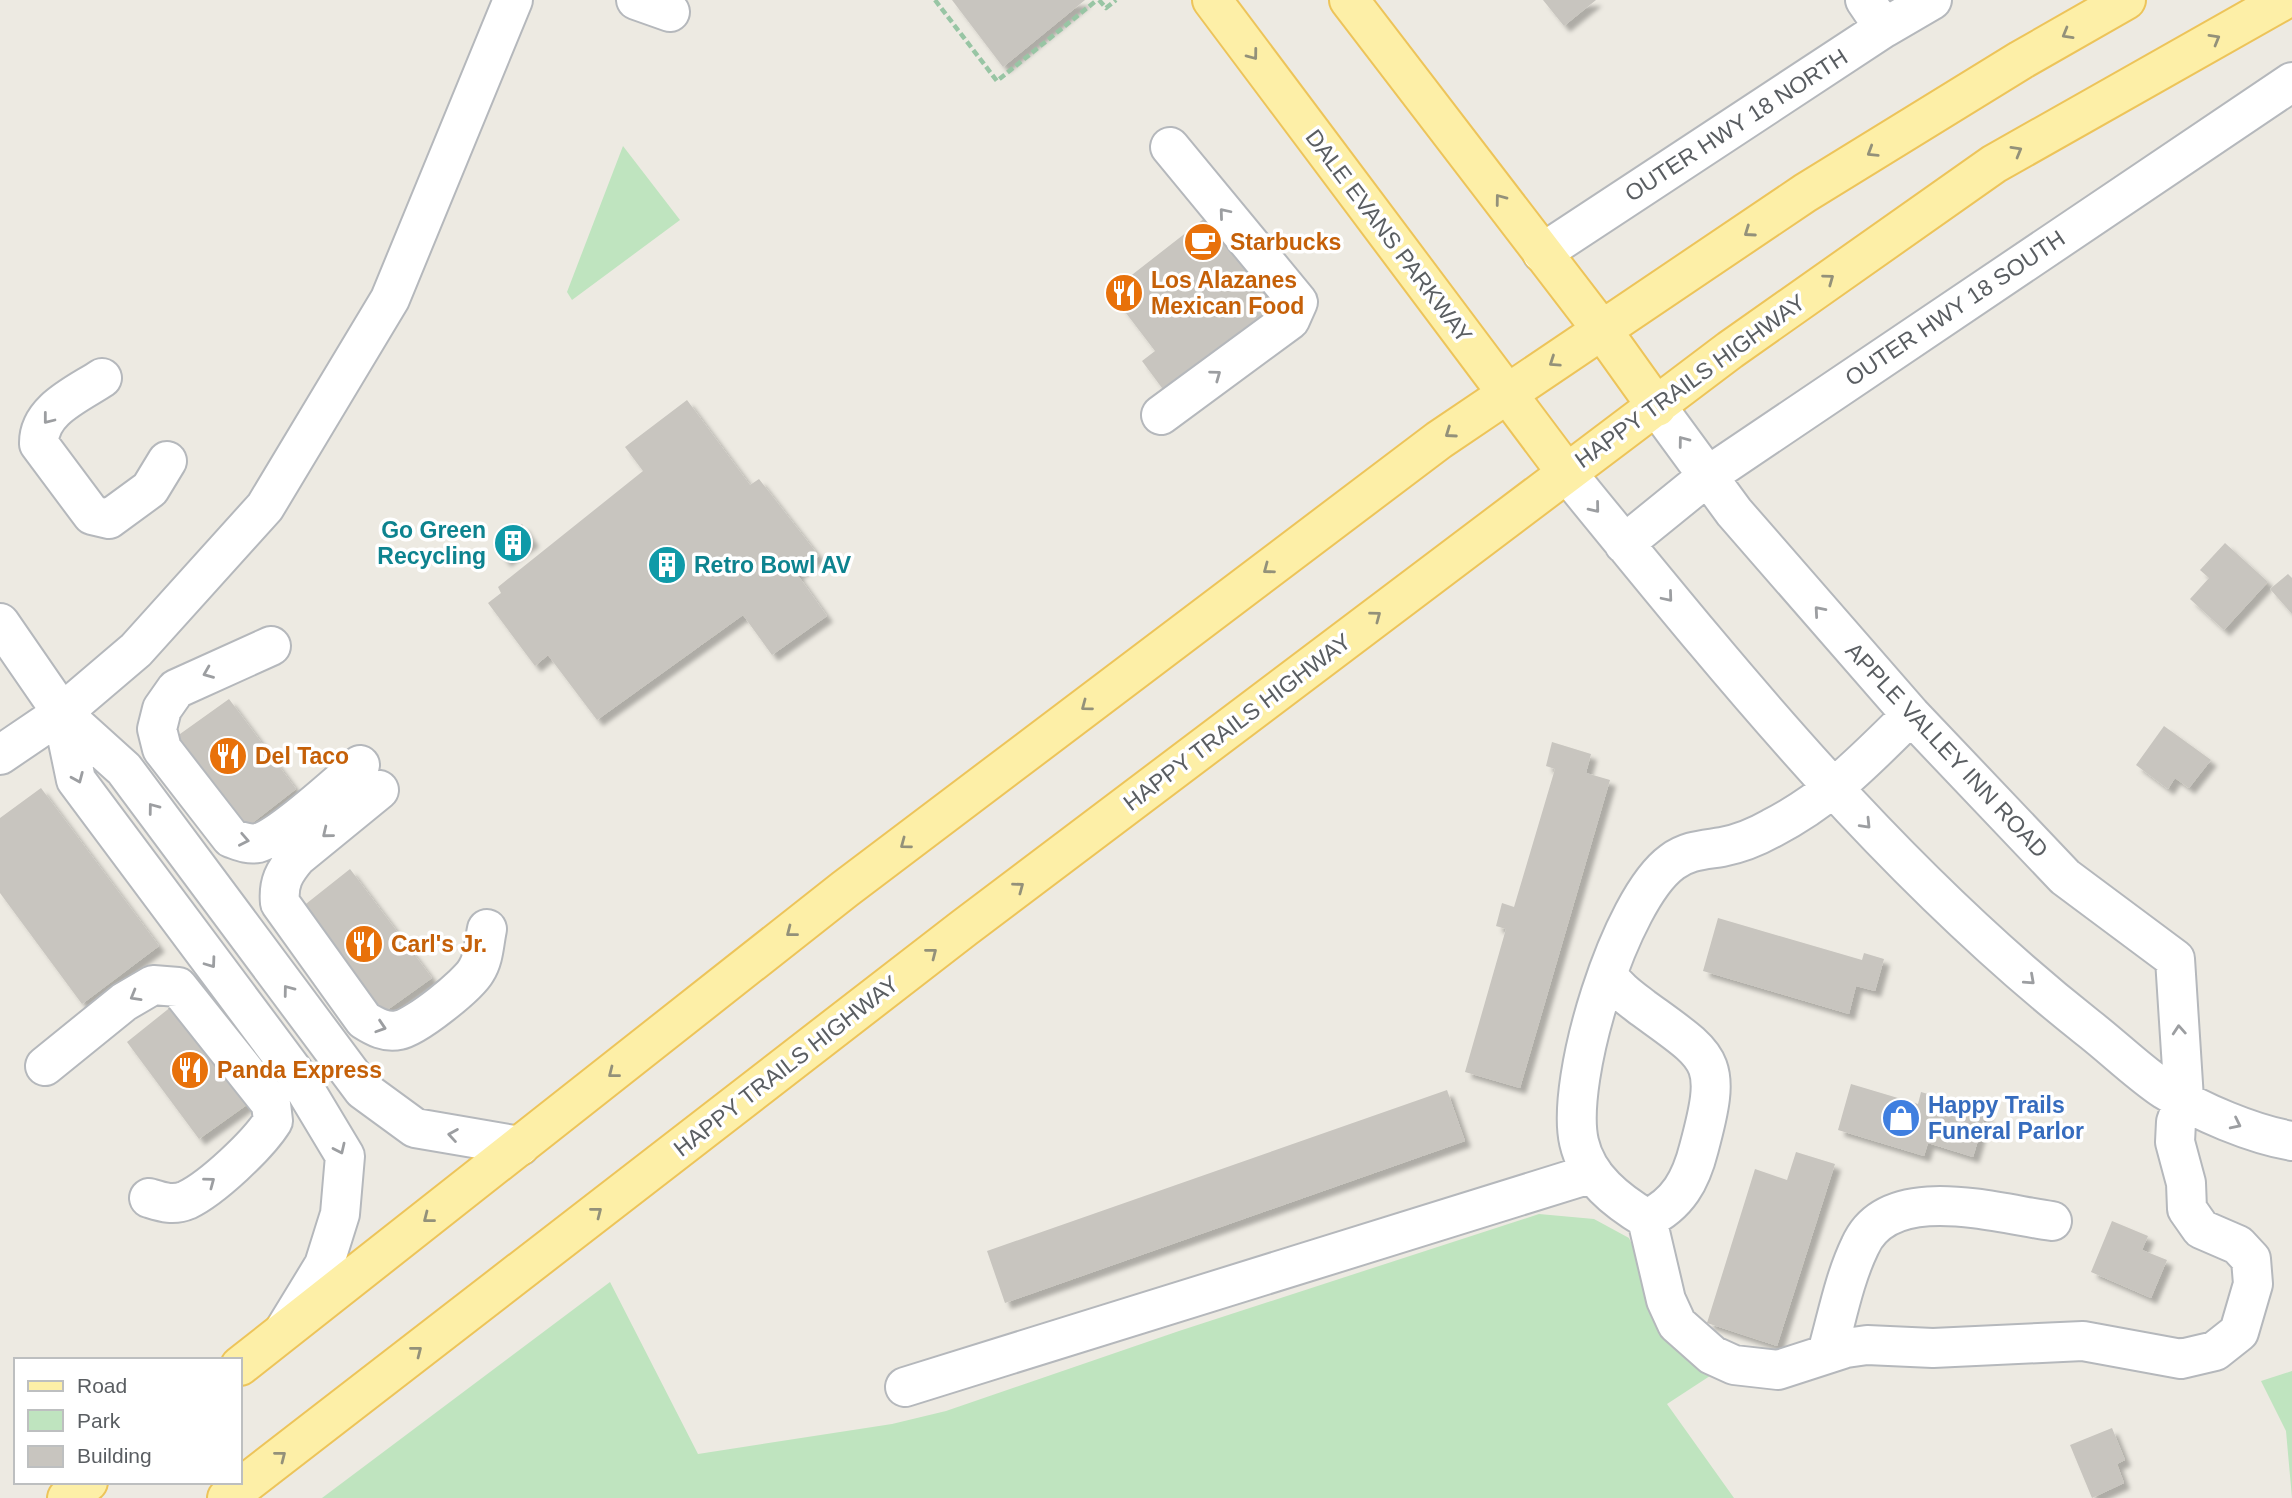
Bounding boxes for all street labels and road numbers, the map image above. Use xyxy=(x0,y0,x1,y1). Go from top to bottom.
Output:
street label: OUTER HWY 18 NORTH xyxy=(1620,43,1852,207)
street label: DALE EVANS PARKWAY xyxy=(1300,124,1478,348)
street label: OUTER HWY 18 SOUTH xyxy=(1840,225,2070,391)
street label: HAPPY TRAILS HIGHWAY xyxy=(1570,289,1810,473)
street label: HAPPY TRAILS HIGHWAY xyxy=(1118,628,1356,816)
street label: APPLE VALLEY INN ROAD xyxy=(1841,637,2053,863)
street label: HAPPY TRAILS HIGHWAY xyxy=(669,970,903,1162)

